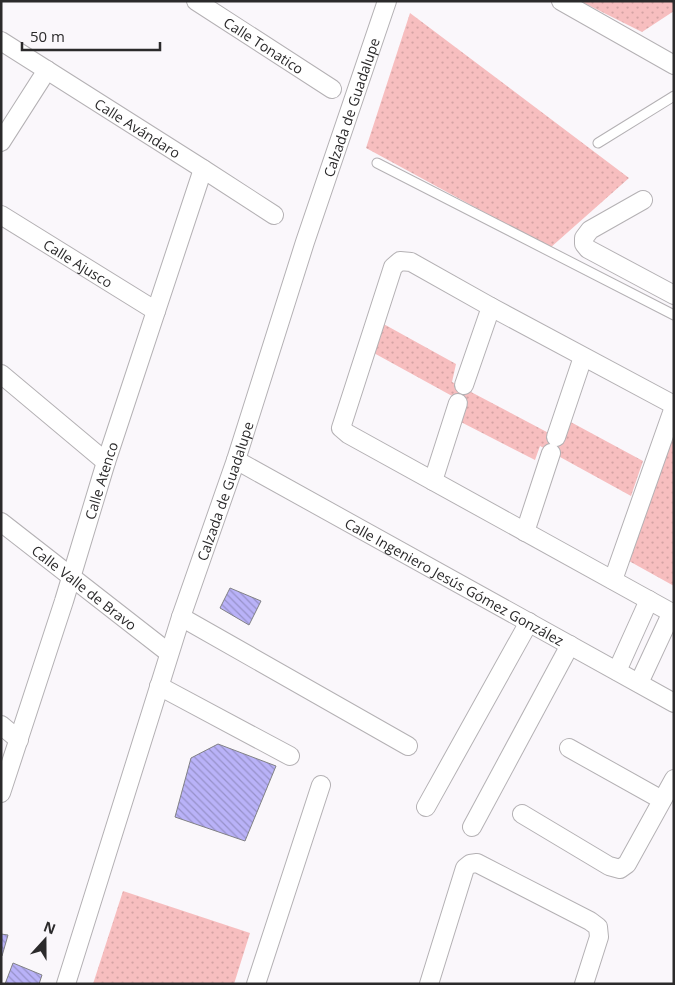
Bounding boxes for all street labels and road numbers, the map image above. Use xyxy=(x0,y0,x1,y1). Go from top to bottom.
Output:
street label: Calle Tonatico xyxy=(220,12,308,78)
street label: Calzada de Guadalupe xyxy=(318,35,383,179)
street label: Calle Avándaro xyxy=(91,93,184,162)
street label: Calle Ajusco xyxy=(40,234,117,292)
street label: Calzada de Guadalupe xyxy=(192,419,257,563)
street label: Calle Atenco xyxy=(80,439,122,522)
street label: Calle Ingeniero Jesús Gómez González xyxy=(342,513,568,650)
street label: Calle Valle de Bravo xyxy=(28,540,141,634)

